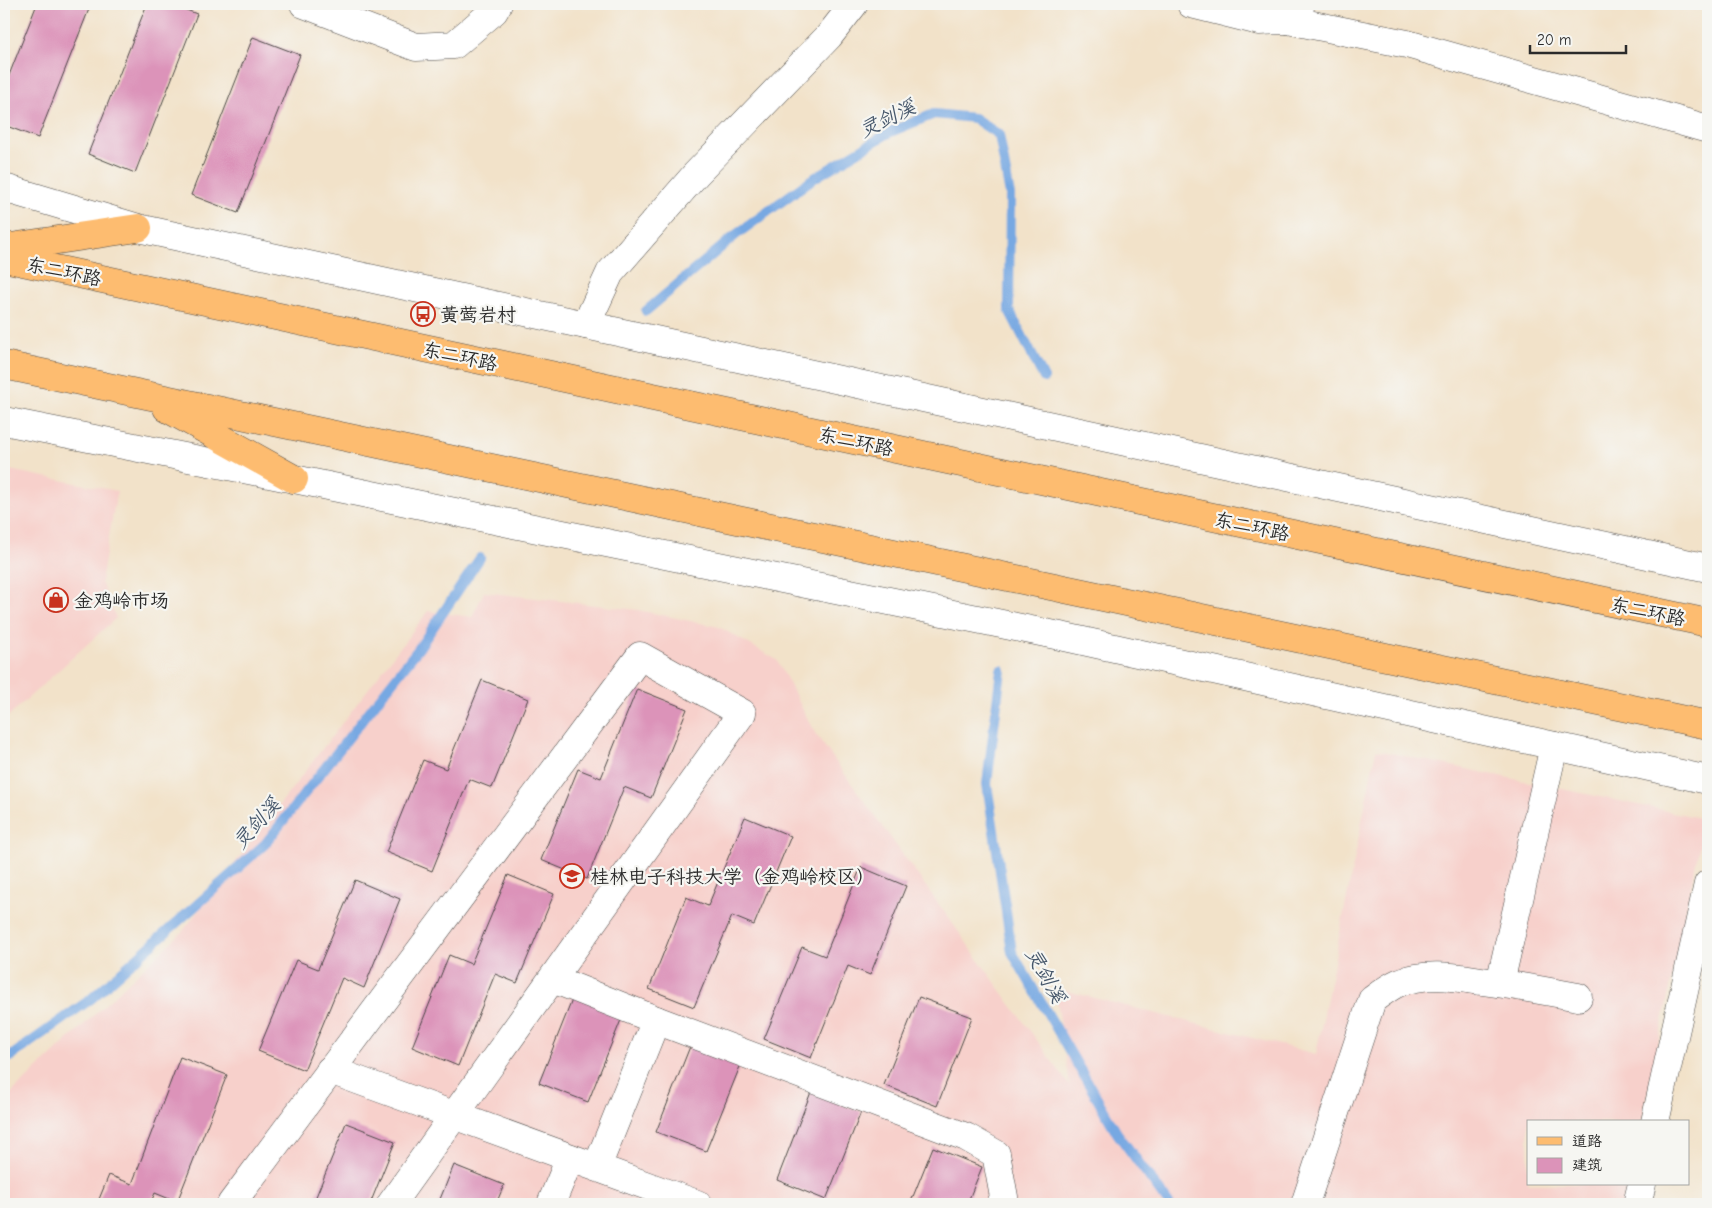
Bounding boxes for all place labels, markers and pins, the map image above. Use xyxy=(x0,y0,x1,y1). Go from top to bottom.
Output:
bus stop icon: 黄莺岩村 xyxy=(410,301,436,327)
place label: 黄莺岩村 xyxy=(440,304,516,326)
shop icon: 金鸡岭市场 xyxy=(43,587,69,613)
place label: 金鸡岭市场 xyxy=(74,590,169,612)
school or university icon: 桂林电子科技大学（金鸡岭校区） xyxy=(559,863,585,889)
place label: 桂林电子科技大学（金鸡岭校区） xyxy=(590,866,875,888)

